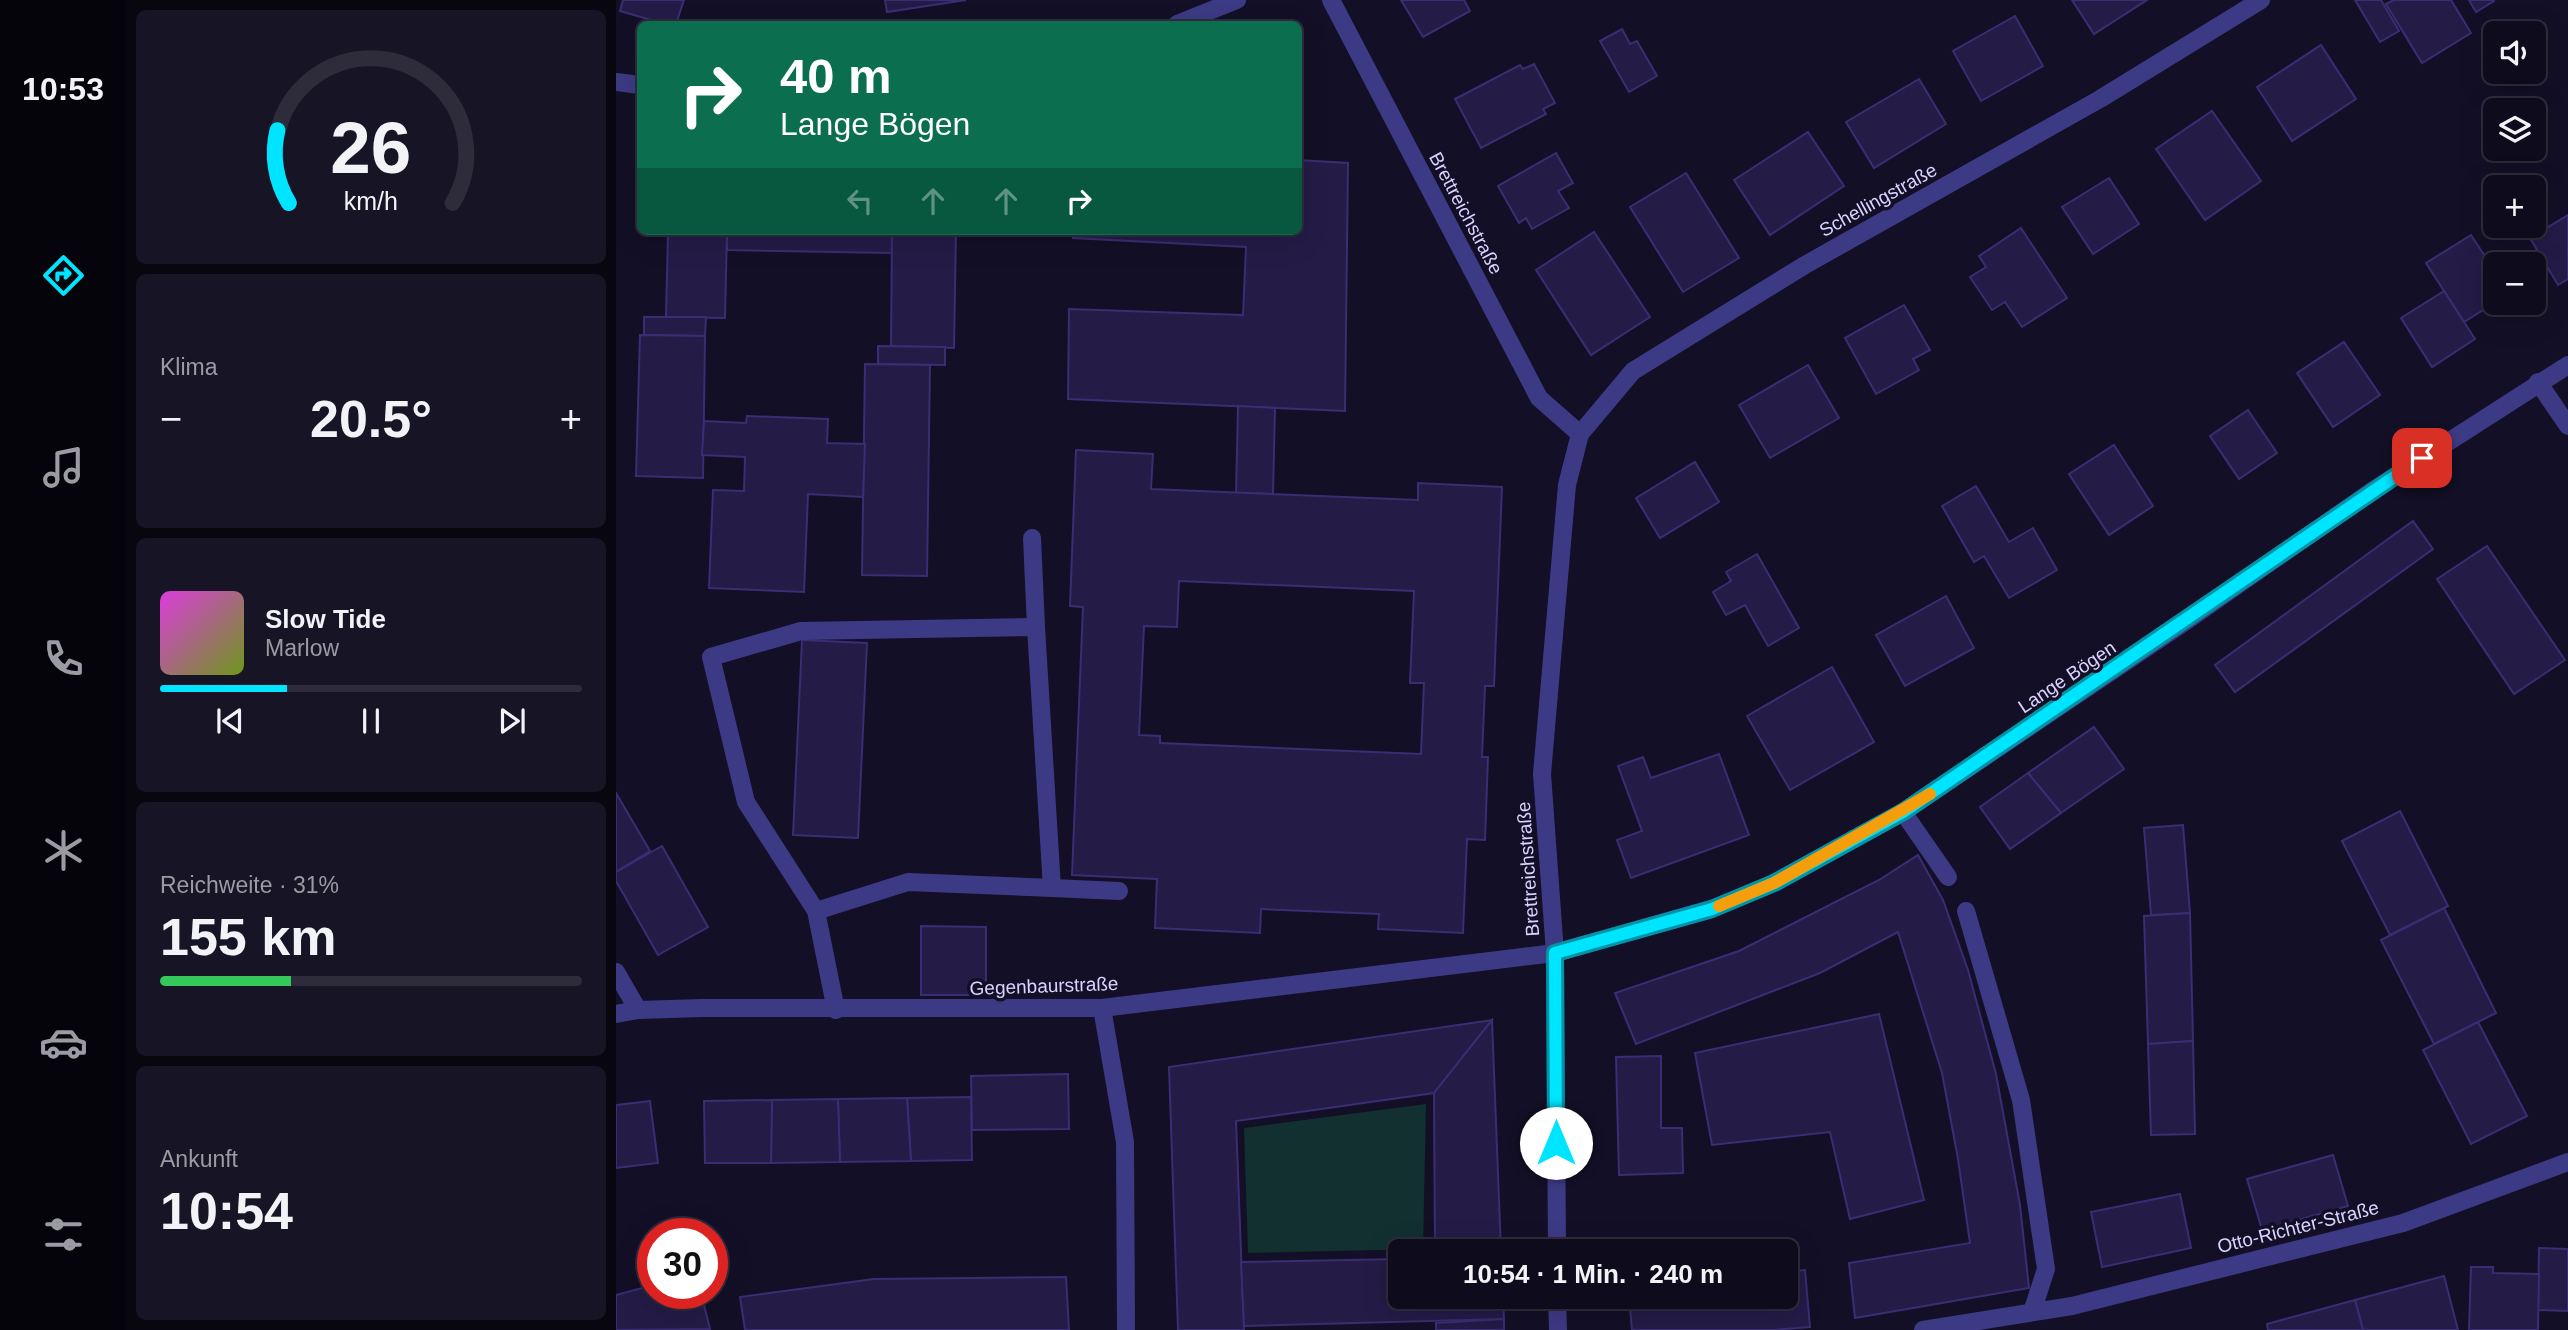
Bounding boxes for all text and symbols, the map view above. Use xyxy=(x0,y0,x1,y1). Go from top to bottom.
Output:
map controls xyxy=(2483,21,2546,315)
button: sound xyxy=(2483,21,2546,84)
icon: right xyxy=(665,49,756,140)
text: 40 m xyxy=(780,49,892,103)
text: 10:53 xyxy=(22,71,104,107)
button: layers xyxy=(2483,98,2546,161)
text: Lange Bögen xyxy=(780,106,970,142)
text: 26 xyxy=(331,107,411,188)
street label: Brettreichstraße xyxy=(1425,148,1507,278)
street label: Schellingstraße xyxy=(1816,159,1940,241)
button: + xyxy=(2483,175,2546,238)
icon: left xyxy=(841,182,879,220)
icon: ahead xyxy=(914,182,952,220)
icon: ahead xyxy=(987,182,1025,220)
icon: right xyxy=(1060,182,1098,220)
text: km/h xyxy=(344,187,398,215)
icon: directions xyxy=(39,251,88,300)
button: − xyxy=(2483,252,2546,315)
text: Klima xyxy=(160,354,218,380)
text: 20.5° xyxy=(310,390,432,448)
text: − xyxy=(160,398,182,440)
text: + xyxy=(560,398,582,440)
pin xyxy=(2392,428,2452,488)
icon: arrive xyxy=(2403,439,2441,477)
icon: music xyxy=(39,443,88,492)
text: Slow Tide xyxy=(265,604,386,634)
icon: phone xyxy=(39,634,88,683)
text: Marlow xyxy=(265,635,339,661)
street label: Lange Bögen xyxy=(2014,637,2120,717)
icon: previous xyxy=(211,702,249,740)
icon: pause xyxy=(352,702,390,740)
icon: next xyxy=(493,702,531,740)
street label: Brettreichstraße xyxy=(1513,801,1543,937)
icon: climate xyxy=(39,826,88,875)
text: Reichweite · 31% xyxy=(160,872,339,898)
text: 155 km xyxy=(160,908,336,966)
street label: Gegenbaurstraße xyxy=(969,973,1119,999)
icon: car xyxy=(39,1018,88,1067)
position arrow xyxy=(1519,1106,1593,1180)
text: Ankunft xyxy=(160,1146,238,1172)
text: 10:54 xyxy=(160,1182,293,1240)
street label: Otto-Richter-Straße xyxy=(2215,1197,2381,1257)
icon: filters xyxy=(39,1210,88,1259)
speed limit sign: 30 xyxy=(637,1218,728,1309)
text: 10:54 · 1 Min. · 240 m xyxy=(1463,1259,1723,1289)

